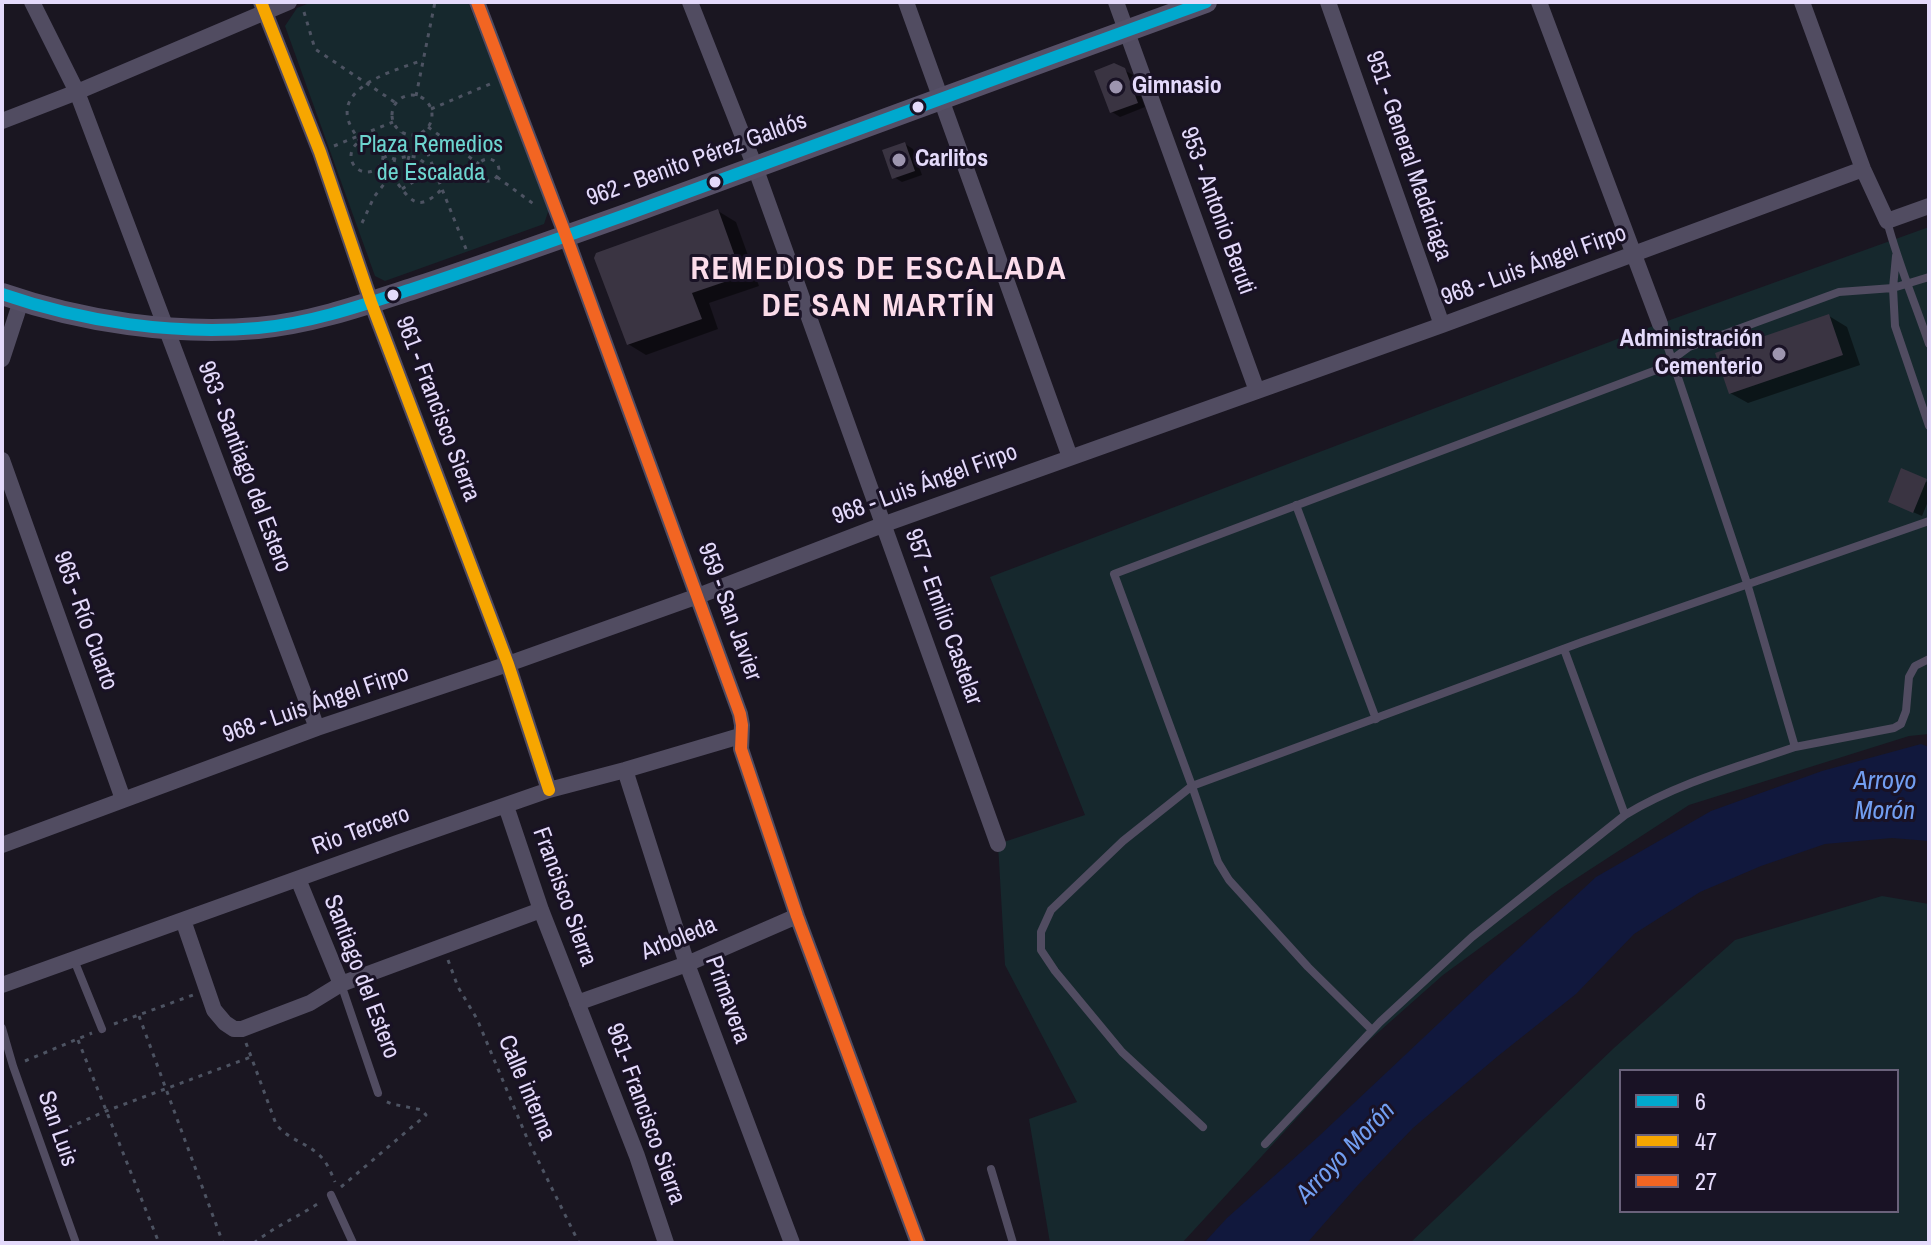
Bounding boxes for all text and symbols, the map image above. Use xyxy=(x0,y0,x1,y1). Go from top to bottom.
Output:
street label: 951 - General Madariaga xyxy=(1359,47,1457,265)
place label: Gimnasio xyxy=(1132,73,1222,101)
marker: Gimnasio xyxy=(1107,78,1125,96)
unlabelled marker xyxy=(910,99,926,115)
street label: 962 - Benito Pérez Galdós xyxy=(583,107,811,213)
street label: 953 - Antonio Beruti xyxy=(1173,123,1261,299)
park label: Plaza Remedios de Escalada xyxy=(359,132,503,188)
place label: Carlitos xyxy=(915,146,988,174)
marker: Carlitos xyxy=(890,151,908,169)
unlabelled marker xyxy=(707,174,723,190)
street label: 968 - Luis Ángel Firpo xyxy=(1438,219,1630,313)
district label: REMEDIOS DE ESCALADA DE SAN MARTÍN xyxy=(691,251,1067,326)
unlabelled marker xyxy=(385,287,401,303)
street label: 961 - Francisco Sierra xyxy=(388,312,486,506)
place label: Administración Cementerio xyxy=(1620,326,1763,382)
marker: Administración Cementerio xyxy=(1770,345,1788,363)
street label: 963 - Santiago del Estero xyxy=(191,358,297,576)
street label: 968 - Luis Ángel Firpo xyxy=(829,438,1021,532)
street label: 957 - Emilio Castelar xyxy=(898,525,988,709)
street label: 959 - San Javier xyxy=(691,539,767,685)
street label: 965 - Río Cuarto xyxy=(47,548,123,694)
street label: 968 - Luis Ángel Firpo xyxy=(219,660,413,750)
water label: Arroyo Morón xyxy=(1854,766,1916,828)
street label: Rio Tercero xyxy=(308,800,414,862)
street label: Francisco Sierra xyxy=(526,824,602,970)
street label: Santiago del Estero xyxy=(317,891,405,1063)
street label: Arboleda xyxy=(637,911,721,967)
street label: Primavera xyxy=(698,952,756,1048)
street label: 961- Francisco Sierra xyxy=(599,1020,691,1208)
street label: Calle interna xyxy=(491,1031,561,1145)
legend xyxy=(1619,1069,1899,1213)
text: 6 xyxy=(1695,1085,1706,1117)
street label: San Luis xyxy=(31,1088,83,1170)
water label: Arroyo Morón xyxy=(1290,1096,1402,1210)
text: 47 xyxy=(1695,1125,1717,1157)
text: 27 xyxy=(1695,1165,1717,1197)

